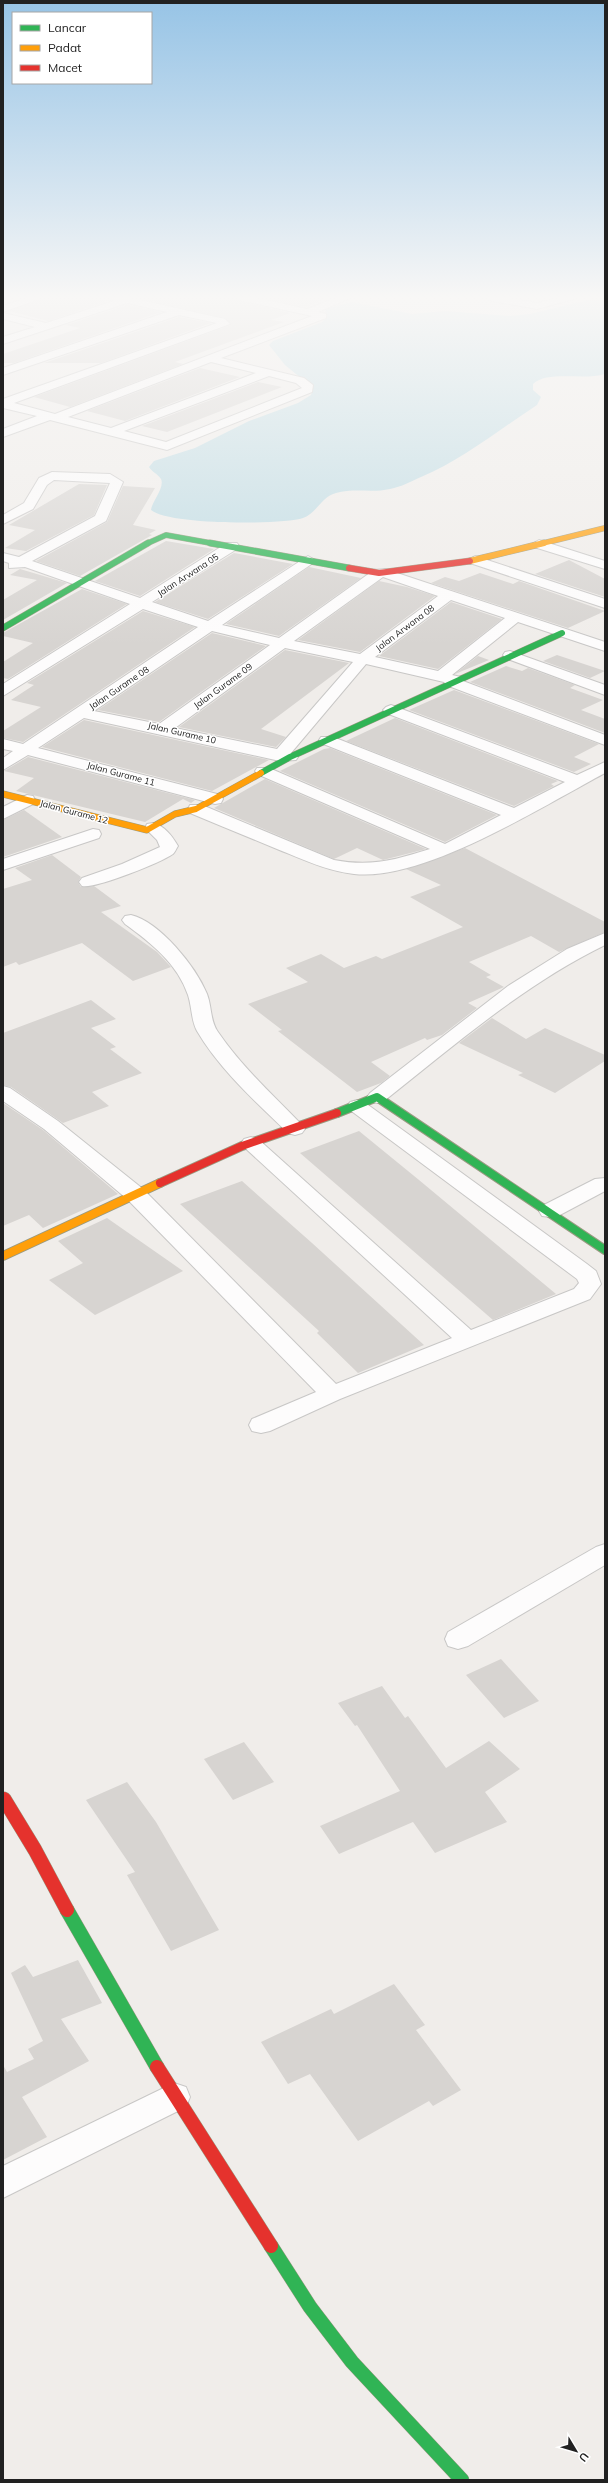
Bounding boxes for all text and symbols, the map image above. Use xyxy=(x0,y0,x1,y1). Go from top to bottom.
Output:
legend xyxy=(12,12,152,84)
text: Lancar xyxy=(48,20,87,35)
text: Padat xyxy=(48,40,81,55)
text: Macet xyxy=(48,60,82,75)
street label: Jalan Arwana 05 xyxy=(155,550,221,598)
street label: Jalan Arwana 08 xyxy=(373,602,436,653)
street label: Jalan Gurame 09 xyxy=(191,661,254,711)
street label: Jalan Gurame 08 xyxy=(87,663,151,712)
street label: Jalan Gurame 10 xyxy=(147,719,217,746)
street label: Jalan Gurame 11 xyxy=(86,759,156,788)
street label: Jalan Gurame 12 xyxy=(39,797,109,826)
north arrow xyxy=(556,2431,596,2471)
text: U xyxy=(576,2450,592,2465)

